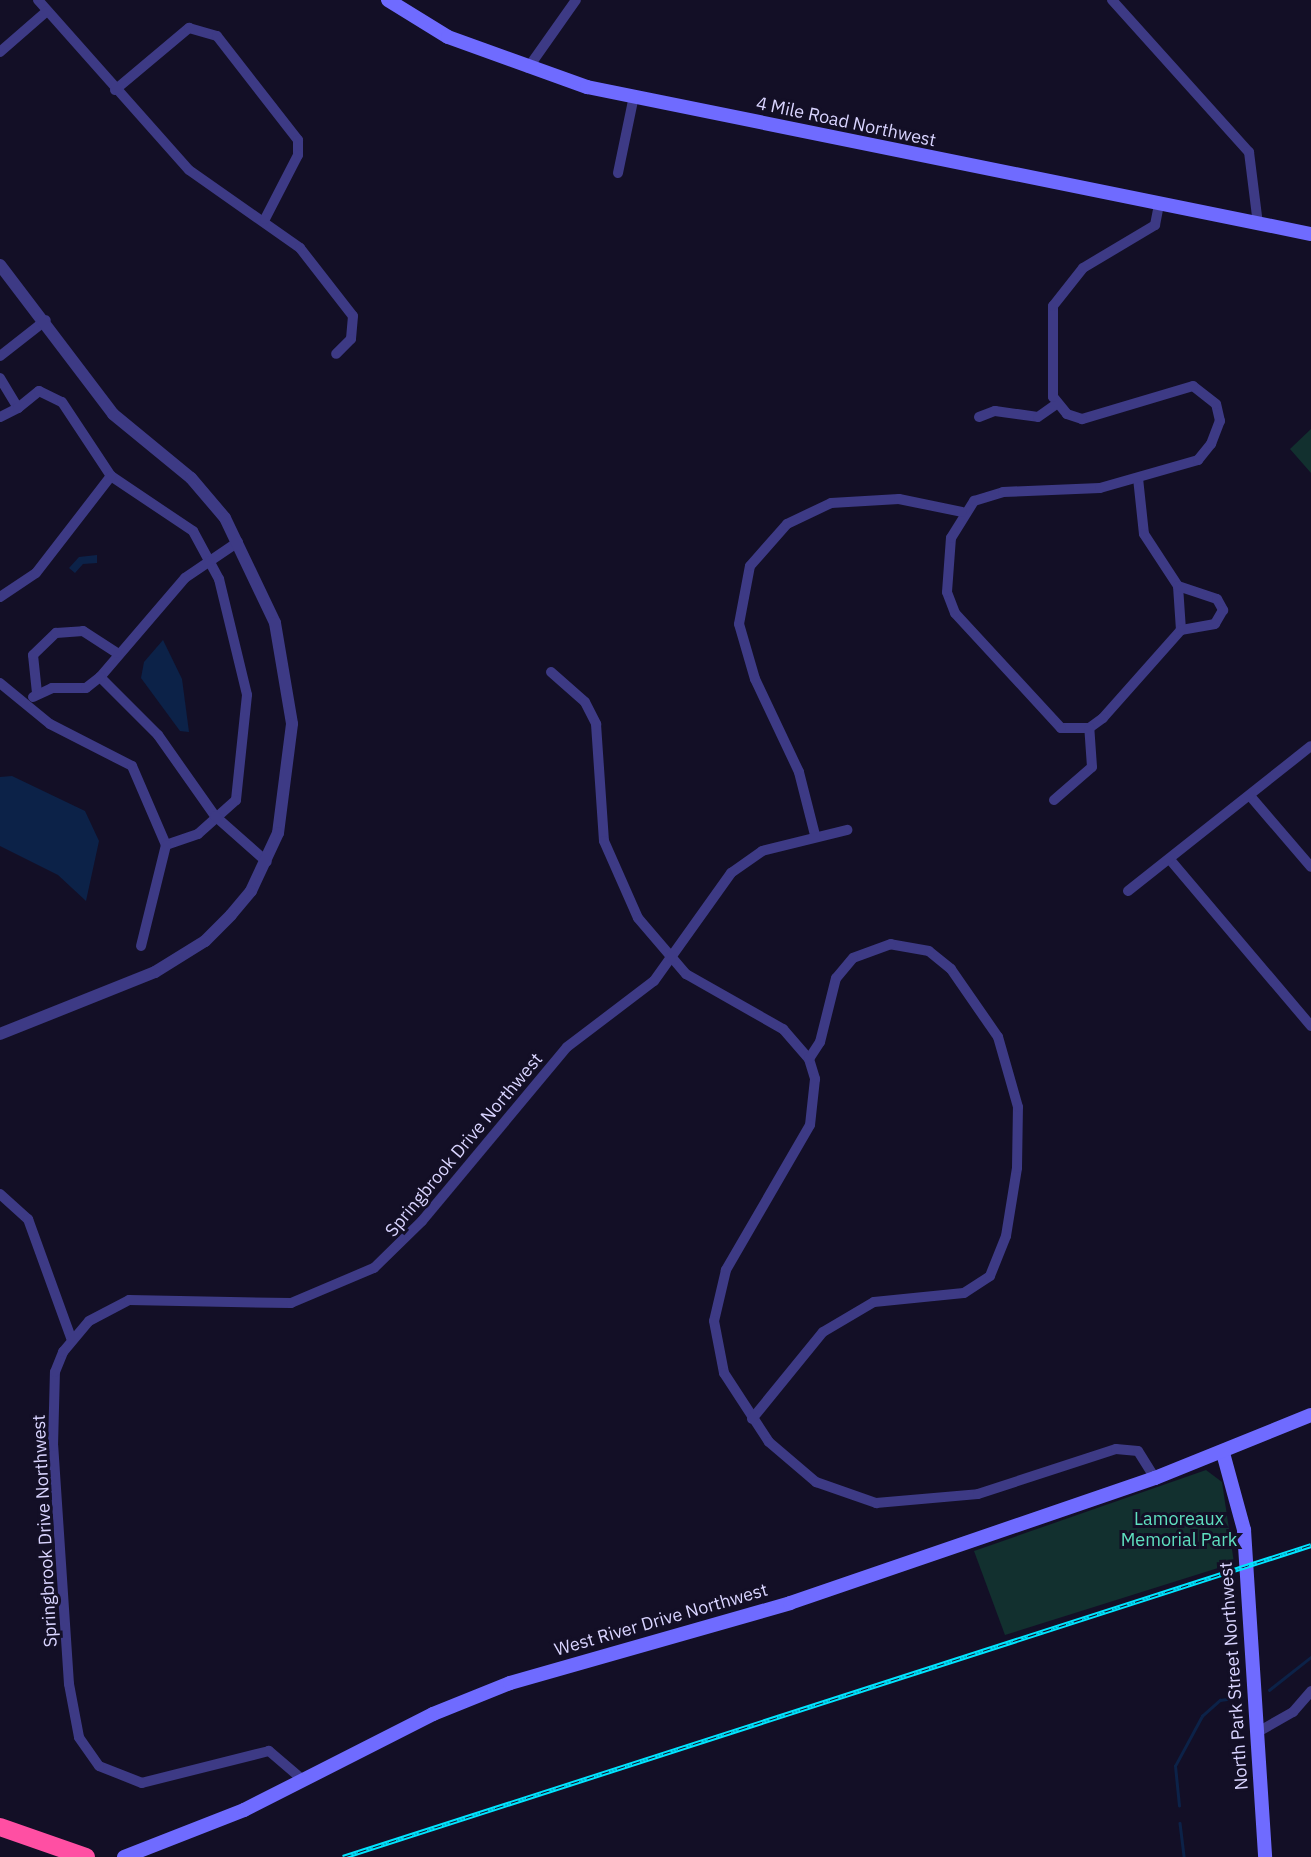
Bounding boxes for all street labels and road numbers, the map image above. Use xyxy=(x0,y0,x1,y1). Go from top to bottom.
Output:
street label: 4 Mile Road Northwest xyxy=(754,92,938,152)
street label: Springbrook Drive Northwest xyxy=(381,1049,547,1241)
street label: Springbrook Drive Northwest xyxy=(28,1414,62,1648)
street label: North Park Street Northwest xyxy=(1215,1561,1253,1791)
street label: West River Drive Northwest xyxy=(552,1579,770,1661)

